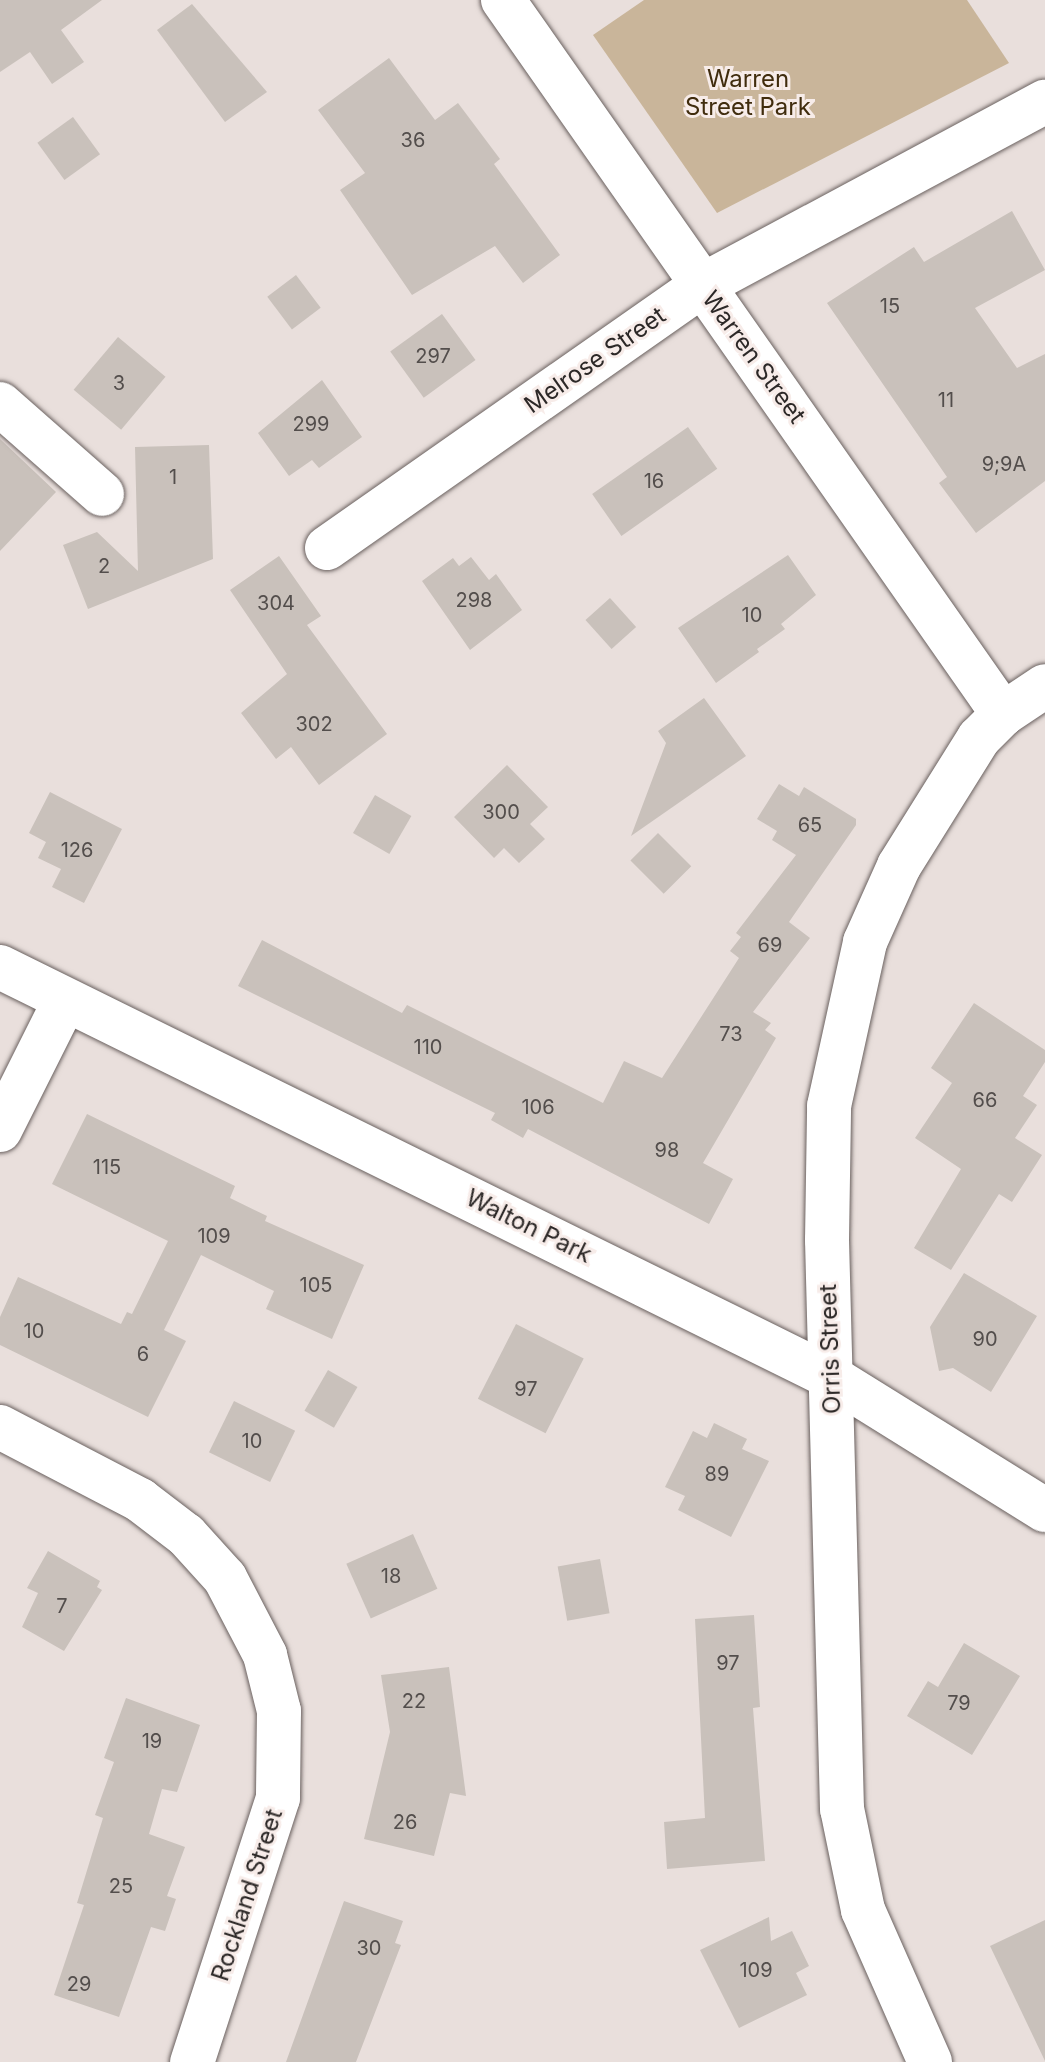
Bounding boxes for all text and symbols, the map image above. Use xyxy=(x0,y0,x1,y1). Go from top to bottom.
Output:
park label: Warren Street Park xyxy=(685,65,811,121)
house number: 36 xyxy=(401,128,425,152)
street label: Warren Street xyxy=(696,285,812,429)
house number: 15 xyxy=(880,294,900,318)
street label: Melrose Street xyxy=(519,301,671,419)
house number: 297 xyxy=(415,344,451,368)
house number: 3 xyxy=(113,371,125,395)
house number: 11 xyxy=(938,388,954,412)
house number: 299 xyxy=(292,412,330,436)
house number: 9;9A xyxy=(982,452,1026,476)
house number: 1 xyxy=(169,465,177,489)
house number: 16 xyxy=(644,469,664,493)
house number: 2 xyxy=(98,554,110,578)
house number: 298 xyxy=(456,588,492,612)
house number: 304 xyxy=(257,591,295,615)
house number: 10 xyxy=(742,603,762,627)
house number: 302 xyxy=(295,712,333,736)
house number: 300 xyxy=(482,800,520,824)
house number: 65 xyxy=(798,813,822,837)
house number: 126 xyxy=(61,838,93,862)
house number: 69 xyxy=(758,933,782,957)
house number: 73 xyxy=(719,1022,743,1046)
house number: 110 xyxy=(414,1035,442,1059)
house number: 66 xyxy=(973,1088,997,1112)
house number: 106 xyxy=(521,1095,555,1119)
house number: 98 xyxy=(655,1138,679,1162)
house number: 115 xyxy=(93,1155,121,1179)
street label: Walton Park xyxy=(461,1183,597,1269)
house number: 109 xyxy=(197,1224,231,1248)
house number: 105 xyxy=(300,1273,332,1297)
street label: Orris Street xyxy=(813,1283,847,1415)
house number: 10 xyxy=(24,1319,44,1343)
house number: 90 xyxy=(972,1327,998,1351)
house number: 6 xyxy=(137,1342,149,1366)
house number: 97 xyxy=(514,1377,538,1401)
house number: 10 xyxy=(242,1429,262,1453)
house number: 89 xyxy=(705,1462,729,1486)
house number: 18 xyxy=(381,1564,401,1588)
house number: 7 xyxy=(56,1594,68,1618)
house number: 97 xyxy=(716,1651,740,1675)
house number: 22 xyxy=(402,1689,426,1713)
house number: 79 xyxy=(947,1691,971,1715)
house number: 19 xyxy=(142,1729,162,1753)
street label: Rockland Street xyxy=(206,1805,288,1985)
house number: 26 xyxy=(393,1810,417,1834)
house number: 25 xyxy=(109,1874,133,1898)
house number: 30 xyxy=(357,1936,381,1960)
house number: 109 xyxy=(739,1958,773,1982)
house number: 29 xyxy=(67,1972,91,1996)

